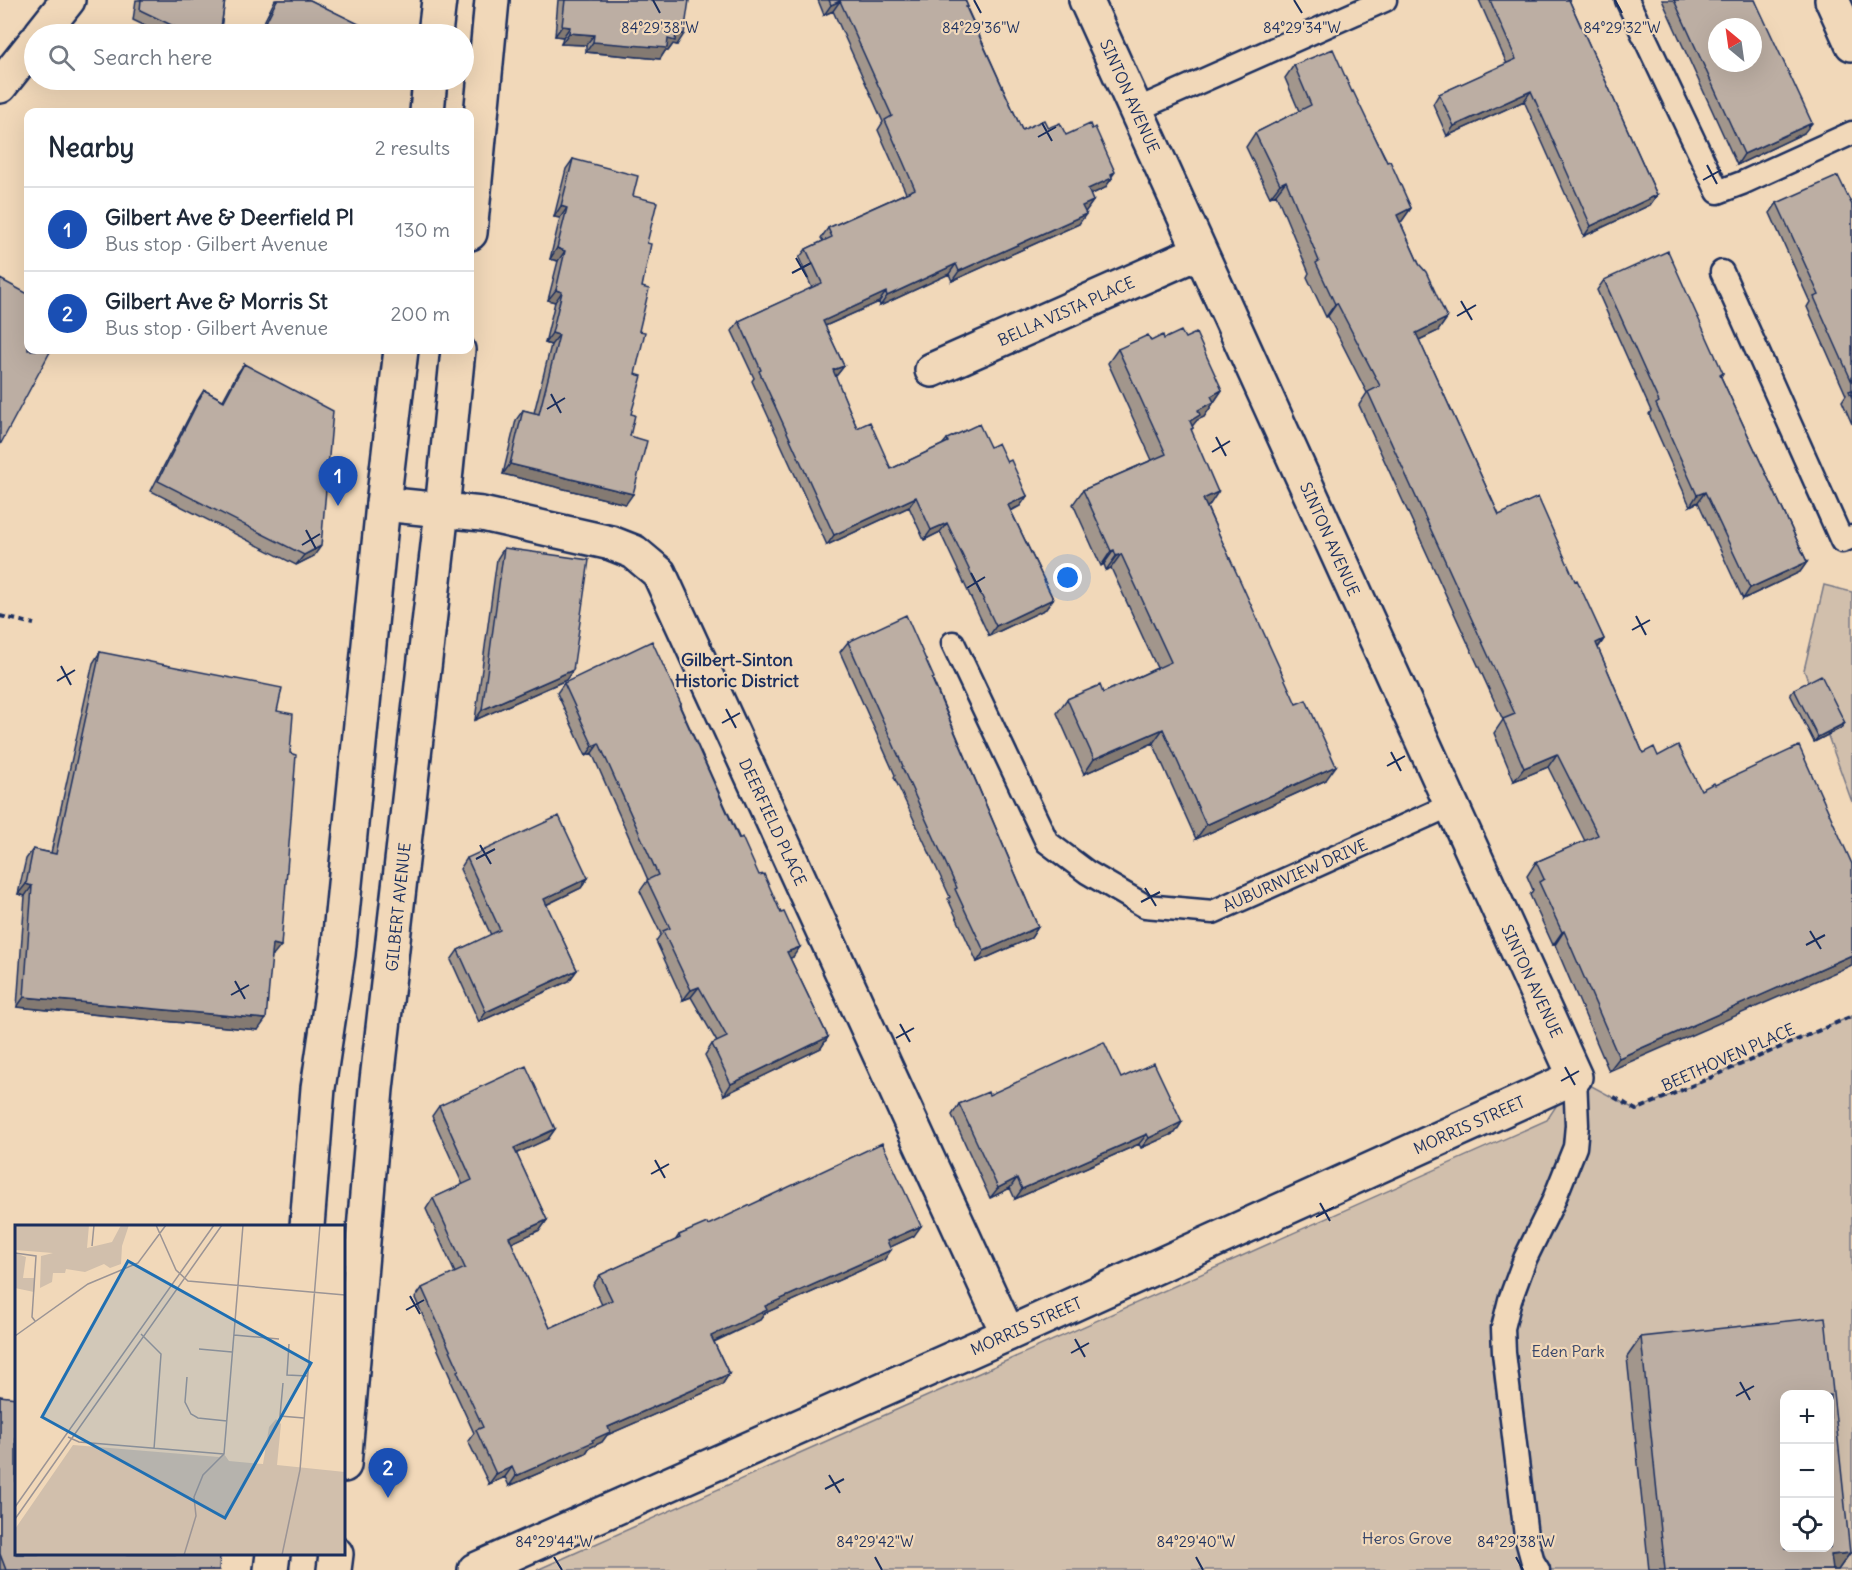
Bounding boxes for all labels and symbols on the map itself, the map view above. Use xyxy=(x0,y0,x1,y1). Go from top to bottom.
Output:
text: 84°29'38"W xyxy=(621,18,699,37)
text: 84°29'36"W xyxy=(942,18,1020,37)
text: 84°29'34"W xyxy=(1263,18,1341,37)
text: 84°29'32"W xyxy=(1583,18,1661,37)
north arrow xyxy=(1708,18,1762,72)
street label: SINTON AVENUE xyxy=(1096,36,1164,156)
street label: BELLA VISTA PLACE xyxy=(995,272,1137,350)
pin: 1 xyxy=(318,456,358,506)
street label: SINTON AVENUE xyxy=(1296,479,1364,599)
your location xyxy=(1053,563,1082,592)
district label: Gilbert-Sinton Historic District xyxy=(675,648,800,692)
street label: DEERFIELD PLACE xyxy=(735,755,811,889)
street label: AUBURNVIEW DRIVE xyxy=(1219,834,1371,916)
street label: GILBERT AVENUE xyxy=(381,841,415,973)
street label: SINTON AVENUE xyxy=(1497,921,1567,1041)
street label: BEETHOVEN PLACE xyxy=(1658,1019,1798,1095)
street label: MORRIS STREET xyxy=(1410,1091,1528,1159)
inset map xyxy=(15,1225,345,1555)
street label: MORRIS STREET xyxy=(967,1292,1085,1360)
park label: Eden Park xyxy=(1531,1341,1605,1361)
pin: 2 xyxy=(368,1448,408,1498)
park label: Heros Grove xyxy=(1362,1528,1452,1548)
text: 84°29'44"W xyxy=(515,1532,593,1551)
text: 84°29'42"W xyxy=(836,1532,914,1551)
text: 84°29'40"W xyxy=(1157,1532,1236,1551)
text: 84°29'38"W xyxy=(1477,1532,1555,1551)

